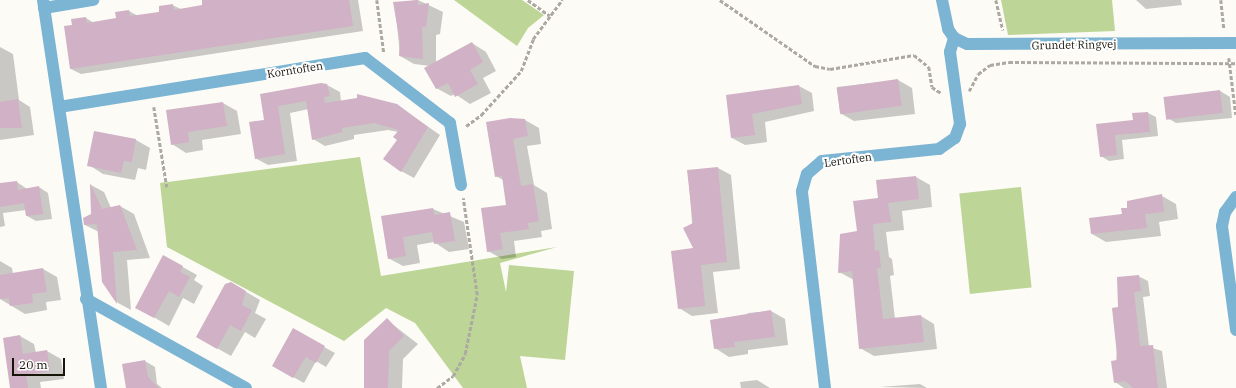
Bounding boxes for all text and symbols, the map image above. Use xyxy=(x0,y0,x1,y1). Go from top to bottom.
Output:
street label: Grundet Ringvej xyxy=(1031,38,1117,52)
street label: Korntoften xyxy=(266,59,324,81)
street label: Lertoften xyxy=(823,150,873,170)
scale bar xyxy=(14,350,67,376)
text: 20 m xyxy=(19,357,48,372)

